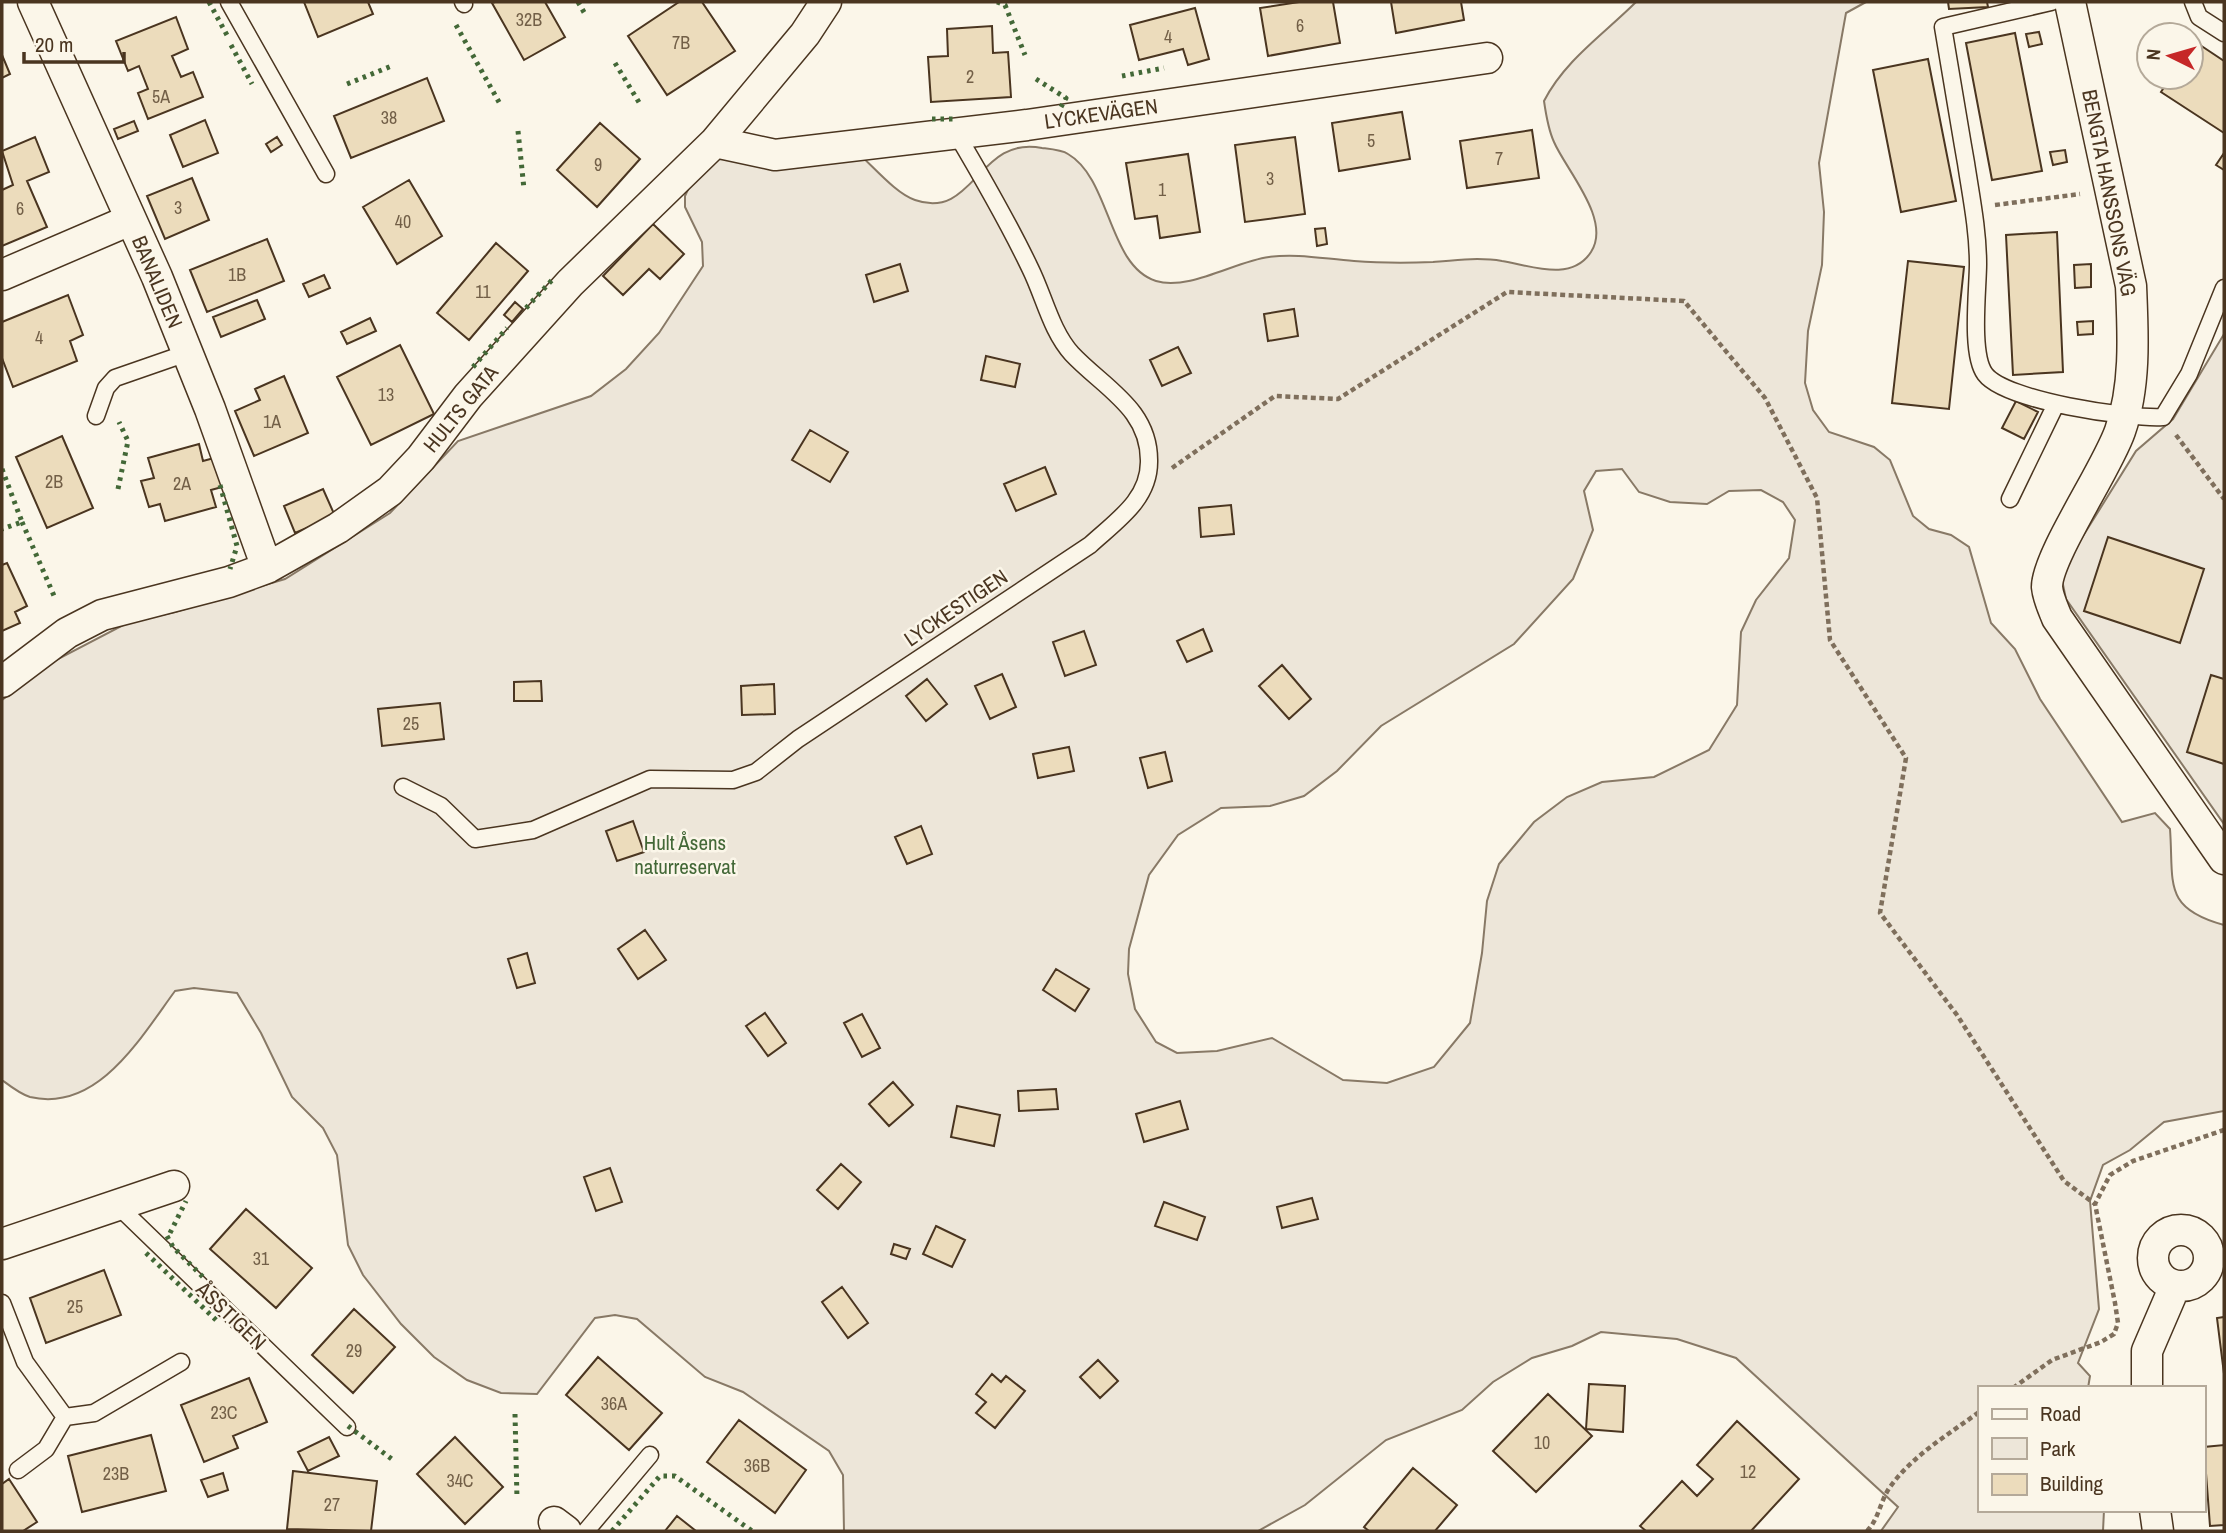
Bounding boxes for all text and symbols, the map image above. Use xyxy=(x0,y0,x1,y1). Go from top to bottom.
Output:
house number: 32B xyxy=(516,7,542,32)
house number: 6 xyxy=(1296,13,1304,38)
scale bar xyxy=(24,21,124,65)
north arrow xyxy=(2135,21,2205,91)
house number: 4 xyxy=(1164,24,1172,49)
text: 20 m xyxy=(35,30,73,59)
house number: 7B xyxy=(672,30,690,55)
text: N xyxy=(2140,48,2167,61)
house number: 2 xyxy=(966,64,974,89)
house number: 5A xyxy=(152,84,170,109)
street label: BENGTA HANSSONS VÄG xyxy=(2075,87,2144,299)
street label: LYCKEVÄGEN xyxy=(1042,91,1160,136)
house number: 38 xyxy=(381,105,397,130)
house number: 5 xyxy=(1367,128,1375,153)
house number: 7 xyxy=(1495,146,1503,171)
house number: 9 xyxy=(594,152,602,177)
house number: 3 xyxy=(1266,166,1274,191)
house number: 1 xyxy=(1158,177,1167,202)
house number: 3 xyxy=(174,195,182,220)
house number: 6 xyxy=(16,196,24,221)
house number: 40 xyxy=(395,209,411,234)
street label: BANALIDEN xyxy=(125,231,190,332)
house number: 1B xyxy=(228,262,246,287)
house number: 11 xyxy=(475,279,491,304)
house number: 4 xyxy=(35,325,43,350)
street label: HULTS GATA xyxy=(417,359,505,458)
house number: 13 xyxy=(378,382,394,407)
house number: 1A xyxy=(263,409,281,434)
house number: 2B xyxy=(45,469,63,494)
house number: 2A xyxy=(173,471,191,496)
street label: LYCKESTIGEN xyxy=(898,562,1013,653)
house number: 25 xyxy=(403,711,419,736)
park label: Hult Åsens naturreservat xyxy=(634,828,736,881)
house number: 31 xyxy=(253,1246,270,1271)
street label: ÅSSTIGEN xyxy=(189,1274,273,1356)
house number: 25 xyxy=(67,1294,83,1319)
house number: 29 xyxy=(346,1338,362,1363)
legend xyxy=(1978,1386,2205,1512)
house number: 36A xyxy=(601,1391,627,1416)
text: Road xyxy=(2040,1399,2081,1428)
house number: 23C xyxy=(210,1400,238,1425)
house number: 10 xyxy=(1534,1430,1550,1455)
text: Park xyxy=(2040,1434,2076,1463)
house number: 36B xyxy=(744,1453,770,1478)
house number: 12 xyxy=(1740,1459,1756,1484)
house number: 23B xyxy=(103,1461,129,1486)
house number: 34C xyxy=(446,1468,474,1493)
text: Building xyxy=(2040,1469,2104,1498)
house number: 27 xyxy=(324,1492,340,1517)

